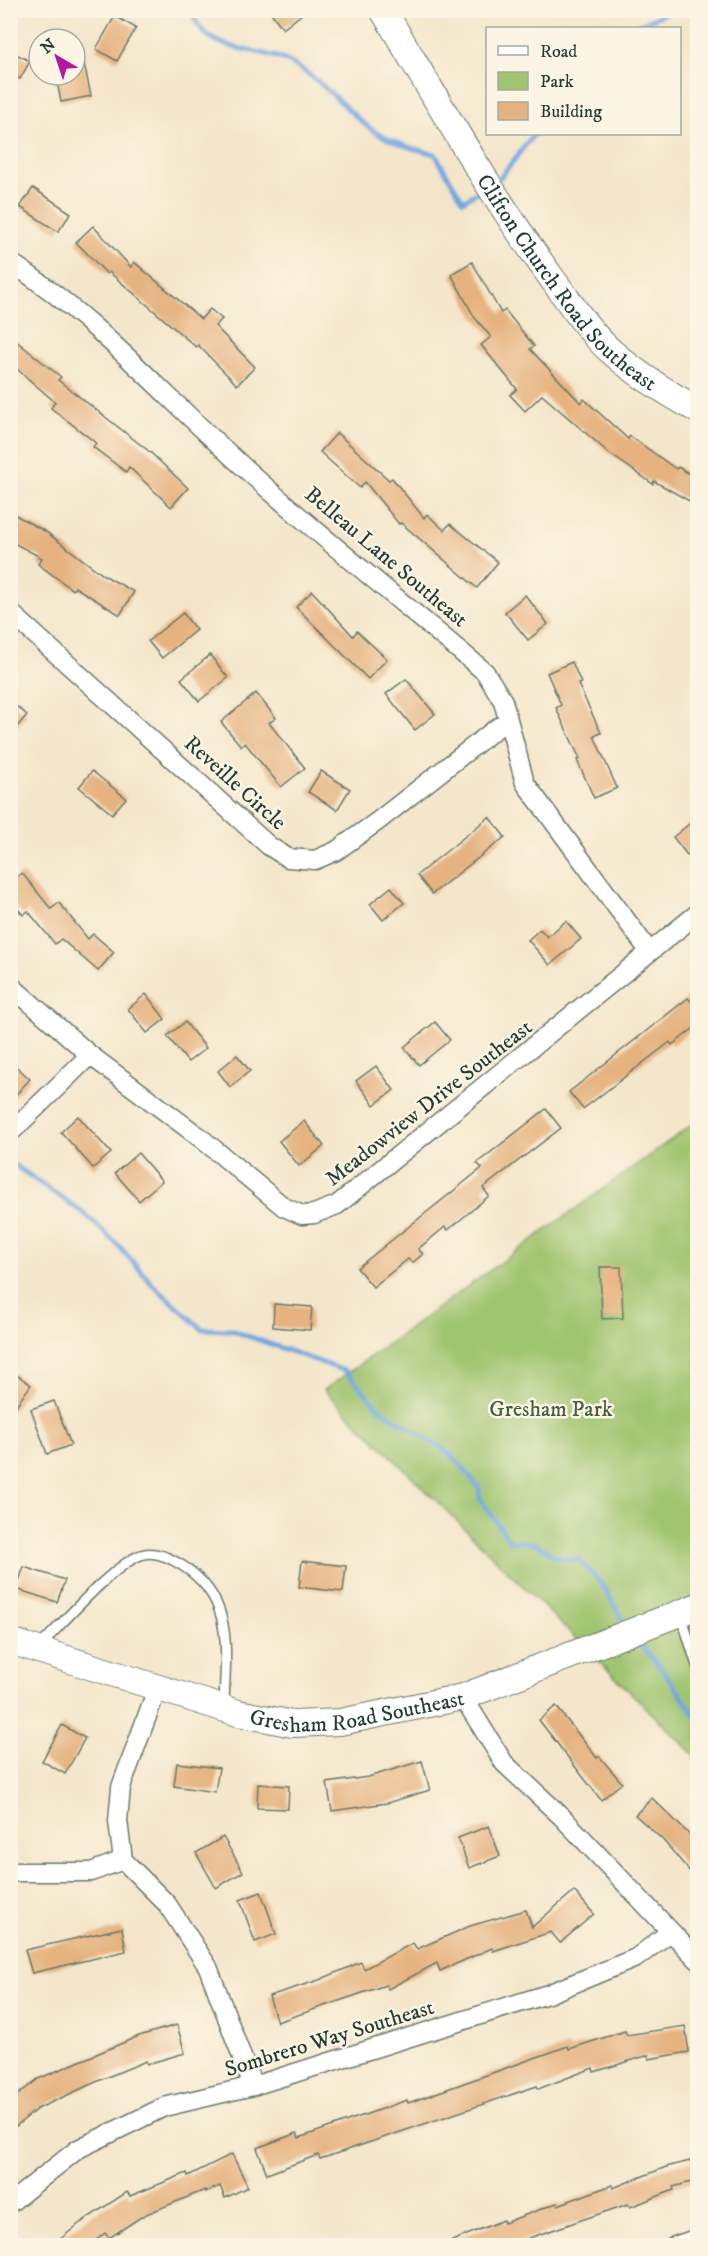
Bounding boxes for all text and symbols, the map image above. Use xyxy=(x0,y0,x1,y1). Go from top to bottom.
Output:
north arrow xyxy=(27,27,87,87)
legend xyxy=(486,27,681,135)
text: N xyxy=(37,34,60,58)
text: Road xyxy=(540,41,577,63)
text: Park xyxy=(540,71,574,93)
text: Building xyxy=(540,101,602,123)
street label: Clifton Church Road Southeast xyxy=(470,169,662,397)
street label: Belleau Lane Southeast xyxy=(299,481,473,633)
street label: Reveille Circle xyxy=(178,730,292,836)
street label: Meadowview Drive Southeast xyxy=(320,1014,538,1192)
park label: Gresham Park xyxy=(489,1396,613,1423)
street label: Gresham Road Southeast xyxy=(247,1685,467,1739)
street label: Sombrero Way Southeast xyxy=(222,1994,437,2083)

